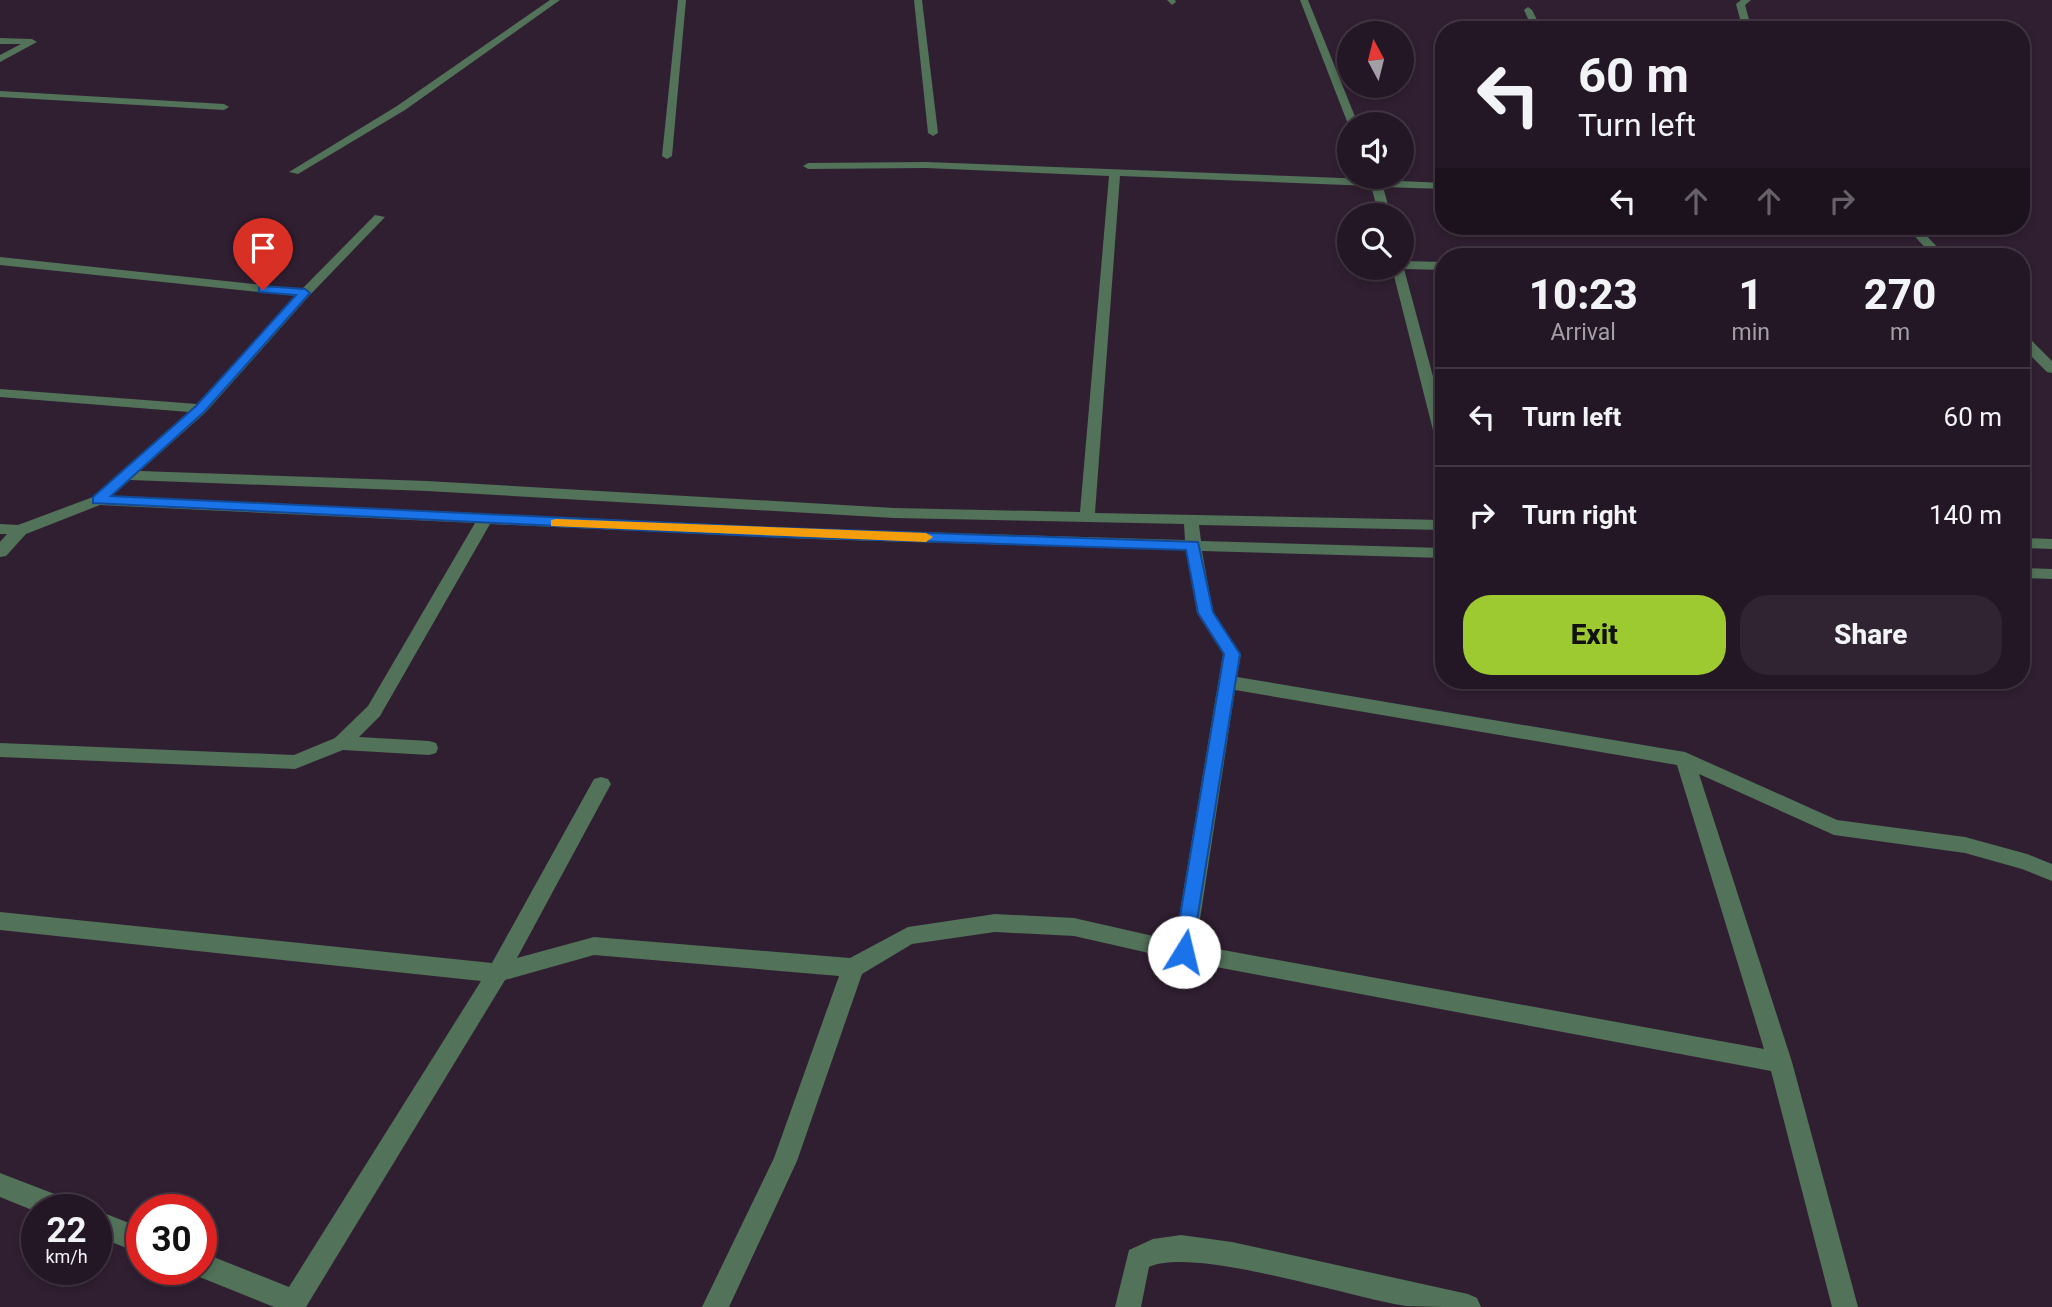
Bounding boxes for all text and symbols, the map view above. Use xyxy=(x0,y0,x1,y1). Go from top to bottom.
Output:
north arrow xyxy=(1337,21,1414,98)
map controls xyxy=(1337,21,1414,280)
text: 60 m xyxy=(1578,47,1689,104)
icon: left xyxy=(1463,49,1554,140)
text: Turn left xyxy=(1578,106,1696,144)
button: sound xyxy=(1337,112,1414,189)
icon: left xyxy=(1604,182,1642,220)
icon: ahead xyxy=(1677,182,1715,220)
icon: ahead xyxy=(1750,182,1788,220)
icon: right xyxy=(1823,182,1861,220)
button: search xyxy=(1337,203,1414,280)
pin xyxy=(233,218,293,290)
icon: arrive xyxy=(244,229,282,267)
text: 10:23 xyxy=(1529,270,1638,319)
text: 1 xyxy=(1739,270,1763,319)
text: 270 xyxy=(1864,270,1936,319)
text: Arrival xyxy=(1551,319,1616,346)
text: min xyxy=(1731,319,1770,346)
text: m xyxy=(1890,319,1910,346)
icon: left xyxy=(1463,398,1501,436)
text: Turn left xyxy=(1522,402,1621,432)
text: 60 m xyxy=(1944,402,2002,432)
icon: right xyxy=(1463,496,1501,534)
text: Turn right xyxy=(1522,500,1637,530)
text: 140 m xyxy=(1929,500,2002,530)
button: Exit xyxy=(1463,595,1726,675)
button: Share xyxy=(1740,595,2002,675)
position arrow xyxy=(1147,915,1221,989)
speed limit sign: 30 xyxy=(126,1194,217,1285)
text: 22 xyxy=(46,1210,87,1251)
text: km/h xyxy=(45,1246,88,1267)

